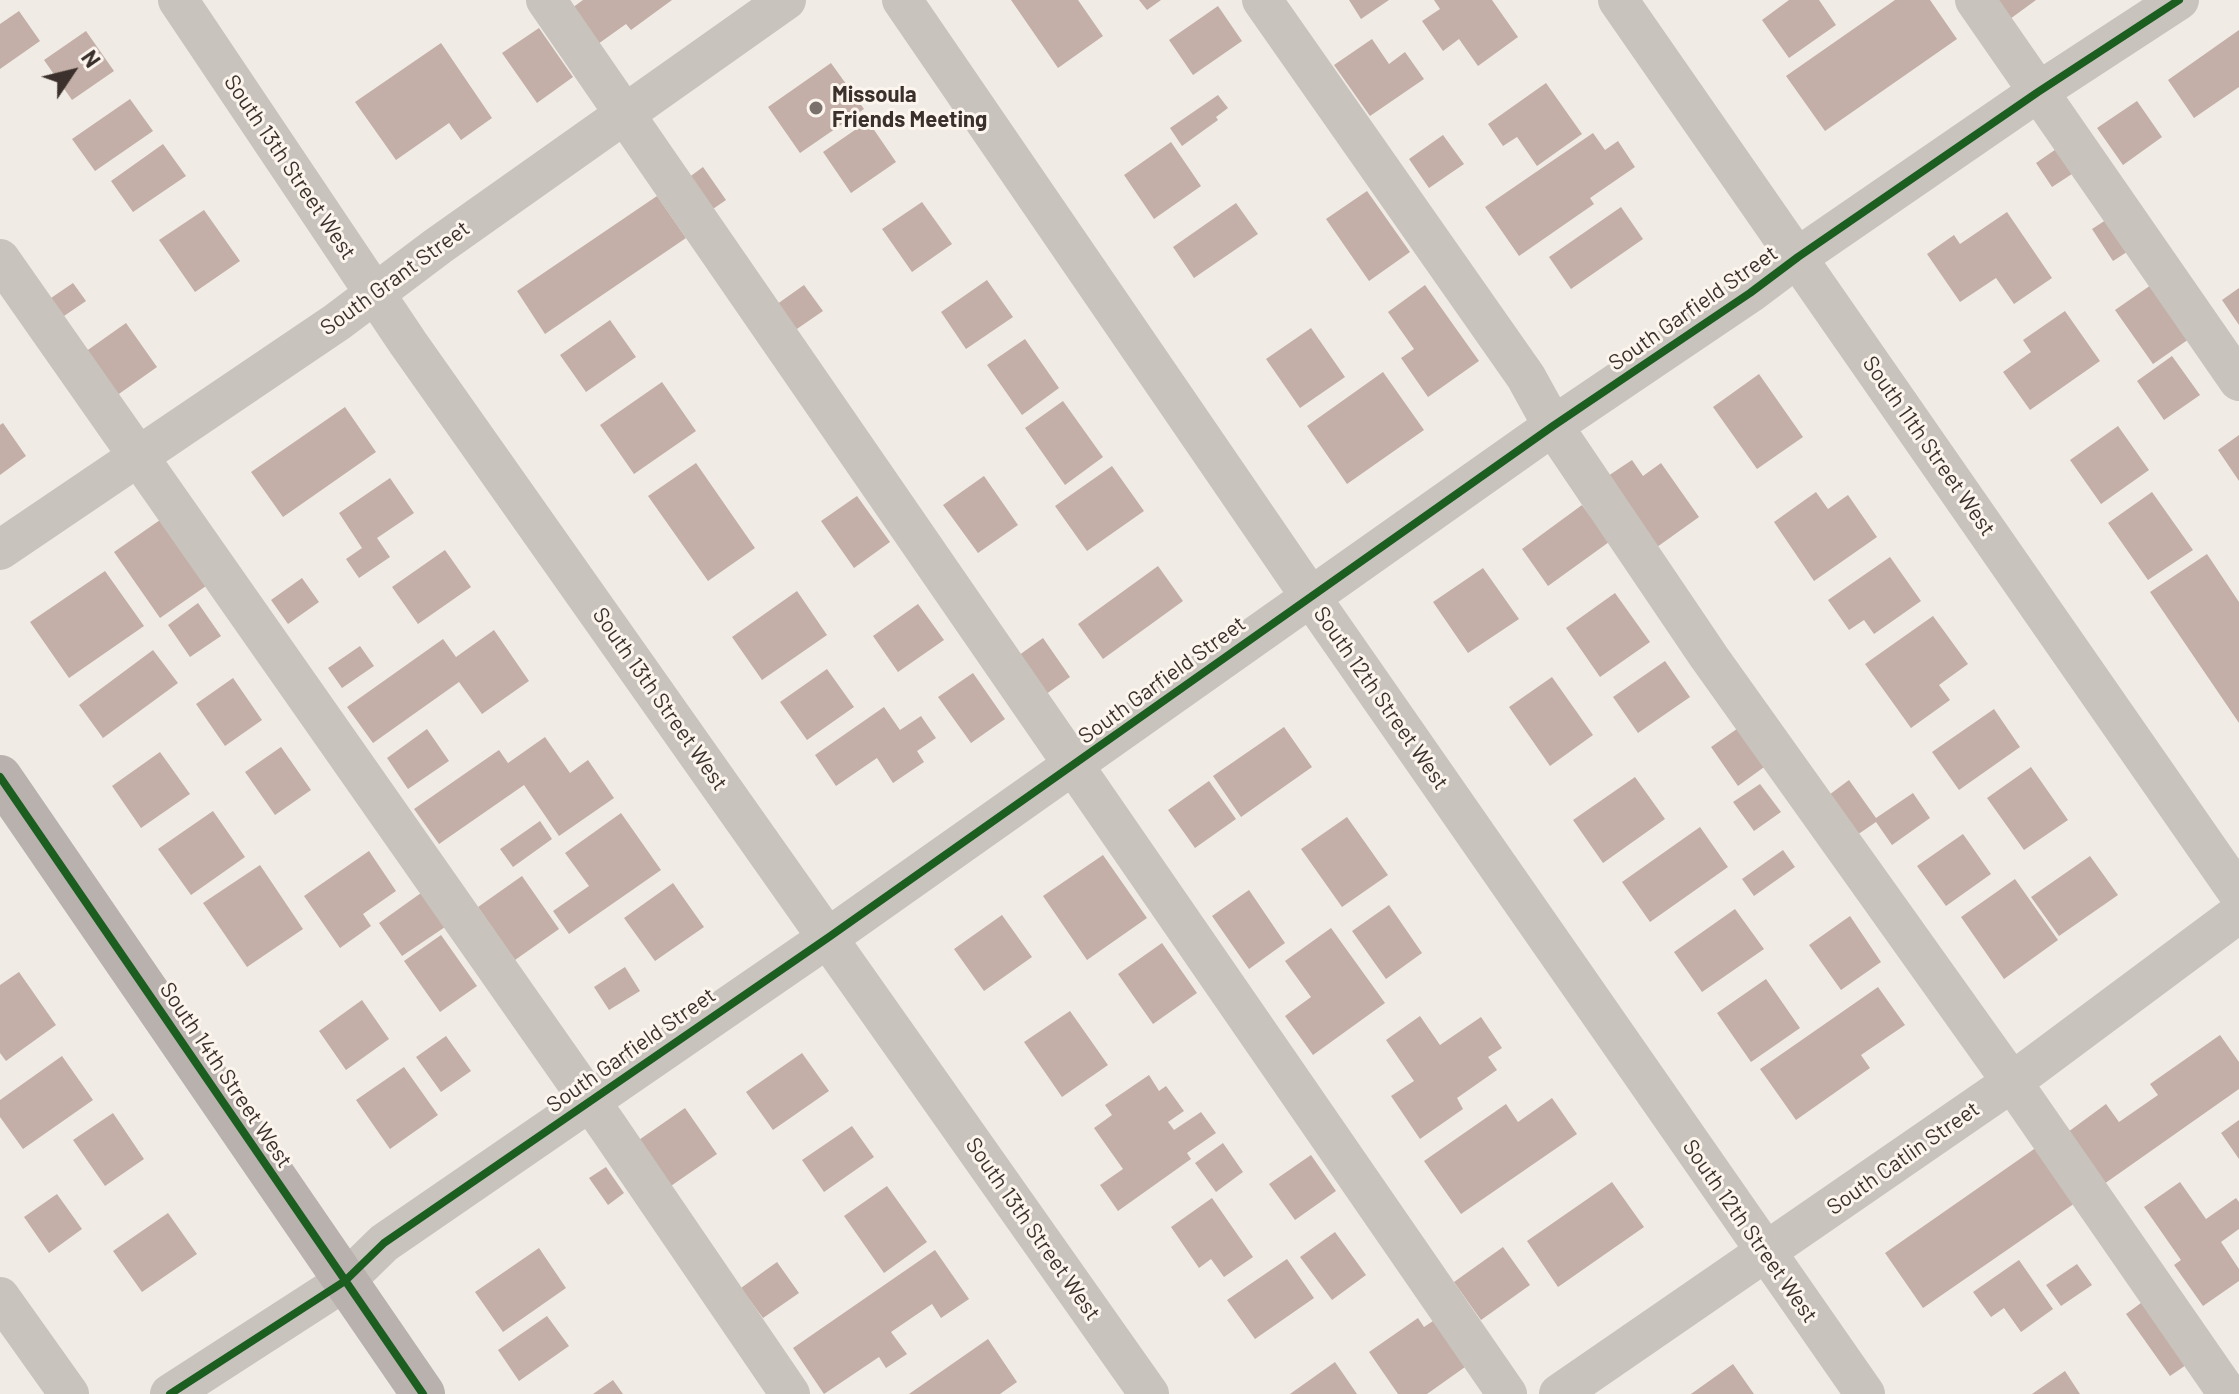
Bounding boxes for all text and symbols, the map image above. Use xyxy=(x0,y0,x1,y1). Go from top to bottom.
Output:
north arrow xyxy=(32,32,112,112)
text: N xyxy=(77,45,107,72)
street label: South 13th Street West xyxy=(218,70,362,264)
place label: Missoula Friends Meeting xyxy=(832,82,987,134)
marker: Missoula Friends Meeting xyxy=(807,99,825,117)
street label: South Grant Street xyxy=(315,215,475,341)
street label: South Garfield Street xyxy=(1603,240,1783,376)
street label: South 11th Street West xyxy=(1857,351,2001,541)
street label: South 12th Street West xyxy=(1308,601,1454,795)
street label: South 13th Street West xyxy=(587,603,733,795)
street label: South Garfield Street xyxy=(1073,610,1251,750)
street label: South 14th Street West xyxy=(154,977,298,1173)
street label: South Garfield Street xyxy=(541,982,721,1118)
street label: South Catlin Street xyxy=(1822,1095,1984,1221)
street label: South 13th Street West xyxy=(960,1133,1106,1325)
street label: South 12th Street West xyxy=(1677,1134,1823,1328)

